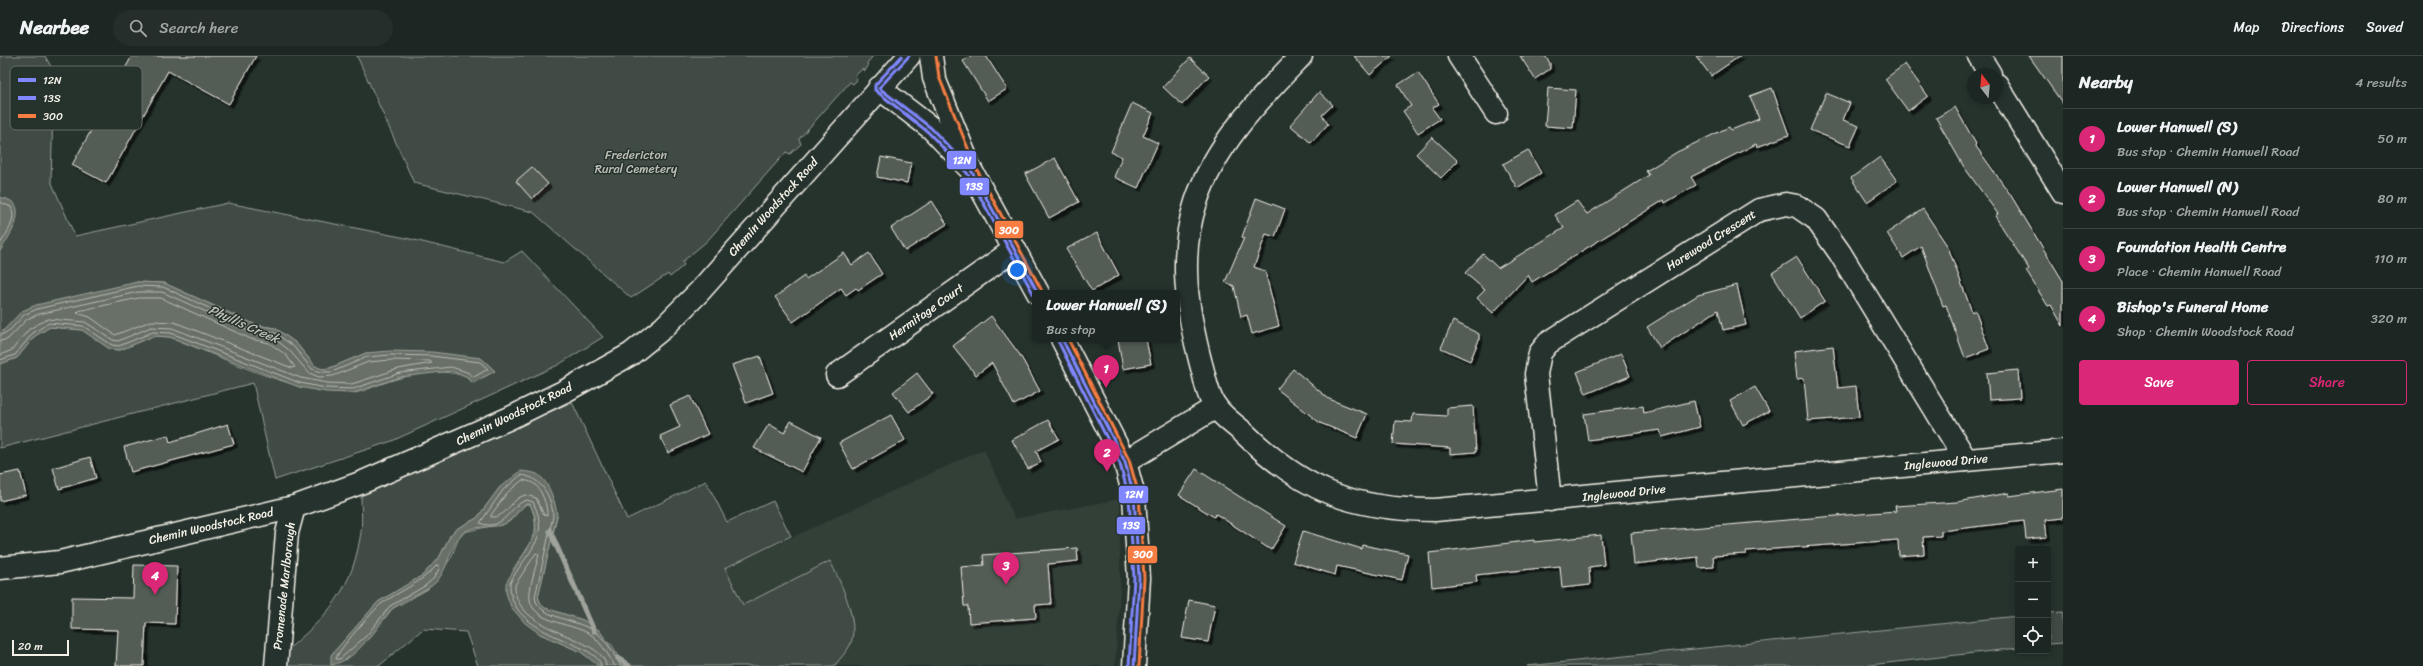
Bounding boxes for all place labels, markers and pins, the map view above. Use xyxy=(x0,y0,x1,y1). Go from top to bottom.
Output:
pin: 1 xyxy=(1093,355,1119,388)
pin: 2 xyxy=(1094,439,1120,472)
pin: 3 xyxy=(993,552,1019,585)
pin: 4 xyxy=(142,562,168,595)

